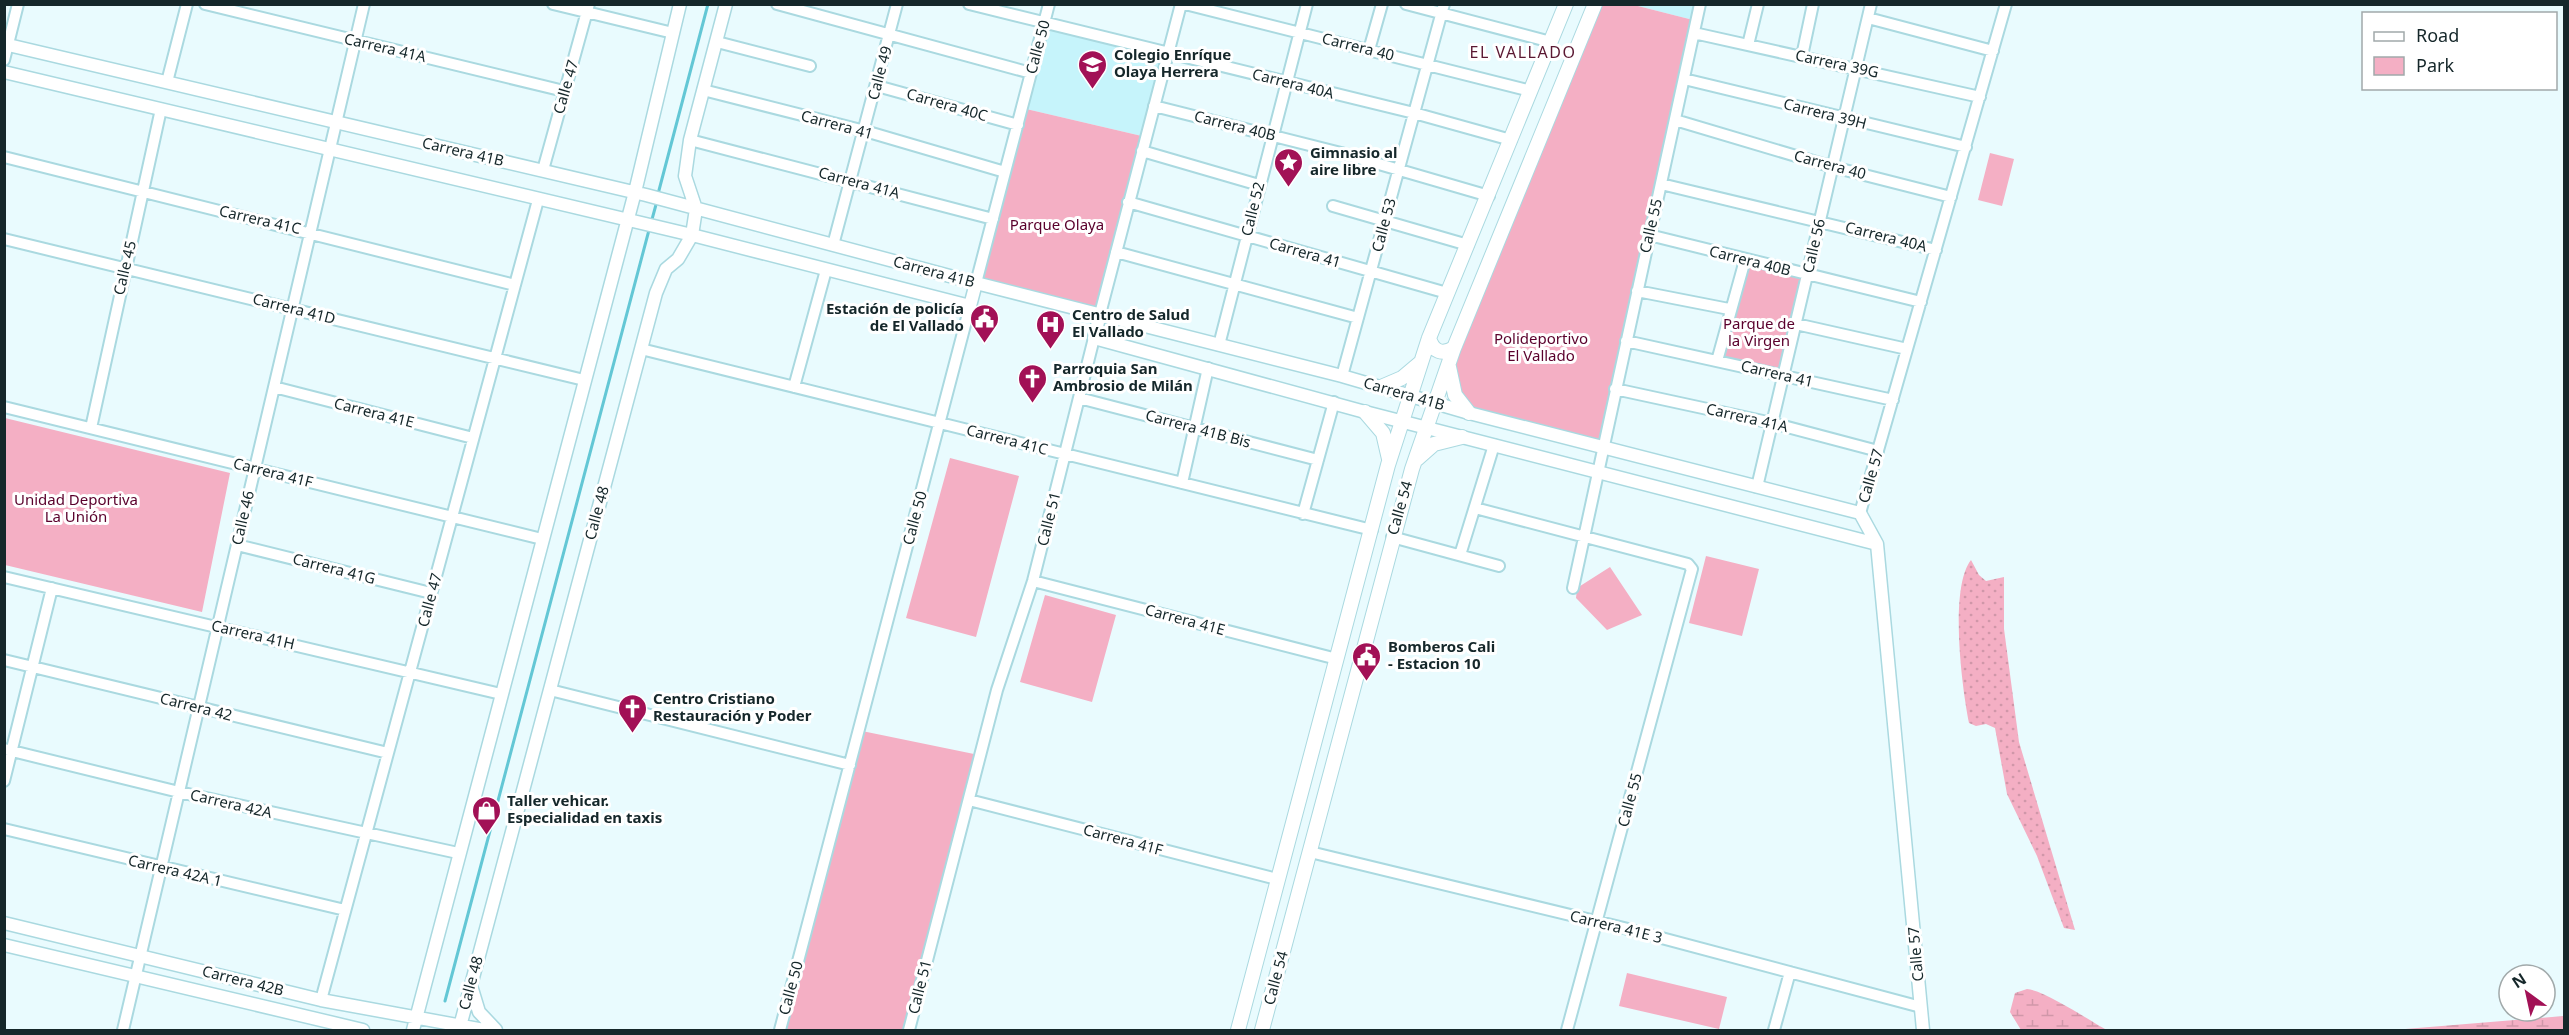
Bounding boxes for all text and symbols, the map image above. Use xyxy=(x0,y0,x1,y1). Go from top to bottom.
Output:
legend xyxy=(2362,12,2557,90)
street label: Calle 50 xyxy=(1020,18,1054,76)
text: Road xyxy=(2416,23,2459,47)
street label: Carrera 40 xyxy=(1320,27,1396,65)
street label: Carrera 41A xyxy=(342,28,429,66)
district label: EL VALLADO xyxy=(1470,41,1576,63)
street label: Calle 49 xyxy=(862,44,896,102)
place label: Colegio Enríque Olaya Herrera xyxy=(1114,44,1231,81)
street label: Carrera 39G xyxy=(1794,44,1881,82)
school or university icon: Colegio Enríque Olaya Herrera xyxy=(1077,48,1109,90)
text: Park xyxy=(2416,53,2454,77)
street label: Calle 47 xyxy=(548,57,582,116)
street label: Carrera 40A xyxy=(1250,63,1337,103)
street label: Carrera 40C xyxy=(904,83,991,125)
street label: Carrera 39H xyxy=(1782,93,1869,133)
street label: Carrera 41 xyxy=(799,105,876,143)
street label: Carrera 40B xyxy=(1192,105,1278,145)
street label: Carrera 41B xyxy=(420,132,506,170)
place label: Gimnasio al aire libre xyxy=(1310,142,1397,179)
street label: Carrera 40 xyxy=(1792,145,1869,183)
place icon: Gimnasio al aire libre xyxy=(1273,146,1305,188)
street label: Carrera 41A xyxy=(816,162,903,203)
street label: Calle 52 xyxy=(1236,180,1268,238)
street label: Calle 53 xyxy=(1366,196,1400,254)
street label: Calle 55 xyxy=(1634,197,1666,255)
street label: Carrera 41C xyxy=(217,200,304,238)
park label: Parque Olaya xyxy=(1010,214,1104,234)
street label: Carrera 40A xyxy=(1843,216,1930,256)
street label: Calle 56 xyxy=(1797,217,1829,275)
street label: Carrera 41 xyxy=(1267,232,1344,272)
street label: Calle 45 xyxy=(108,239,140,297)
street label: Carrera 40B xyxy=(1707,240,1793,280)
street label: Carrera 41B xyxy=(891,251,977,292)
street label: Carrera 41D xyxy=(251,288,338,328)
place label: Estación de policía de El Vallado xyxy=(826,298,964,335)
public building icon: Estación de policía de El Vallado xyxy=(969,302,1001,344)
place label: Centro de Salud El Vallado xyxy=(1072,304,1190,341)
hospital icon: Centro de Salud El Vallado xyxy=(1035,308,1067,350)
park label: Parque de la Virgen xyxy=(1723,313,1795,350)
park label: Polideportivo El Vallado xyxy=(1494,328,1588,365)
street label: Carrera 41 xyxy=(1739,355,1815,391)
place label: Parroquia San Ambrosio de Milán xyxy=(1053,358,1193,395)
church icon: Parroquia San Ambrosio de Milán xyxy=(1016,362,1048,404)
street label: Carrera 41B xyxy=(1361,372,1447,414)
street label: Carrera 41E xyxy=(332,392,417,432)
street label: Carrera 41A xyxy=(1704,398,1791,436)
street label: Carrera 41B Bis xyxy=(1143,404,1253,452)
street label: Carrera 41C xyxy=(964,419,1051,459)
street label: Calle 57 xyxy=(1853,446,1887,505)
street label: Carrera 41F xyxy=(231,452,315,492)
street label: Calle 54 xyxy=(1382,478,1416,537)
street label: Calle 48 xyxy=(579,484,613,542)
park label: Unidad Deportiva La Unión xyxy=(14,489,138,526)
street label: Calle 46 xyxy=(226,489,258,547)
street label: Calle 50 xyxy=(897,489,931,547)
street label: Calle 51 xyxy=(1032,490,1064,548)
street label: Carrera 41G xyxy=(291,548,378,588)
street label: Calle 47 xyxy=(412,571,446,629)
street label: Carrera 41E xyxy=(1143,599,1228,639)
street label: Carrera 41H xyxy=(210,615,297,653)
place label: Bomberos Cali - Estacion 10 xyxy=(1388,636,1495,673)
public building icon: Bomberos Cali - Estacion 10 xyxy=(1351,640,1383,682)
street label: Carrera 42 xyxy=(158,687,234,725)
place label: Centro Cristiano Restauración y Poder xyxy=(653,688,812,725)
church icon: Centro Cristiano Restauración y Poder xyxy=(616,692,648,734)
street label: Calle 55 xyxy=(1612,771,1646,829)
street label: Carrera 42A xyxy=(188,784,275,822)
place label: Taller vehicar. Especialidad en taxis xyxy=(507,790,662,827)
shop icon: Taller vehicar. Especialidad en taxis xyxy=(470,794,502,836)
street label: Carrera 41F xyxy=(1081,819,1165,859)
street label: Carrera 42A 1 xyxy=(126,849,224,891)
street label: Carrera 41E 3 xyxy=(1568,905,1665,947)
street label: Calle 57 xyxy=(1903,926,1927,982)
street label: Calle 54 xyxy=(1258,948,1292,1007)
street label: Calle 48 xyxy=(453,954,487,1012)
street label: Calle 51 xyxy=(903,958,935,1016)
street label: Calle 50 xyxy=(773,959,807,1017)
street label: Carrera 42B xyxy=(200,960,286,1000)
north arrow xyxy=(2497,963,2557,1023)
text: N xyxy=(2507,968,2530,993)

